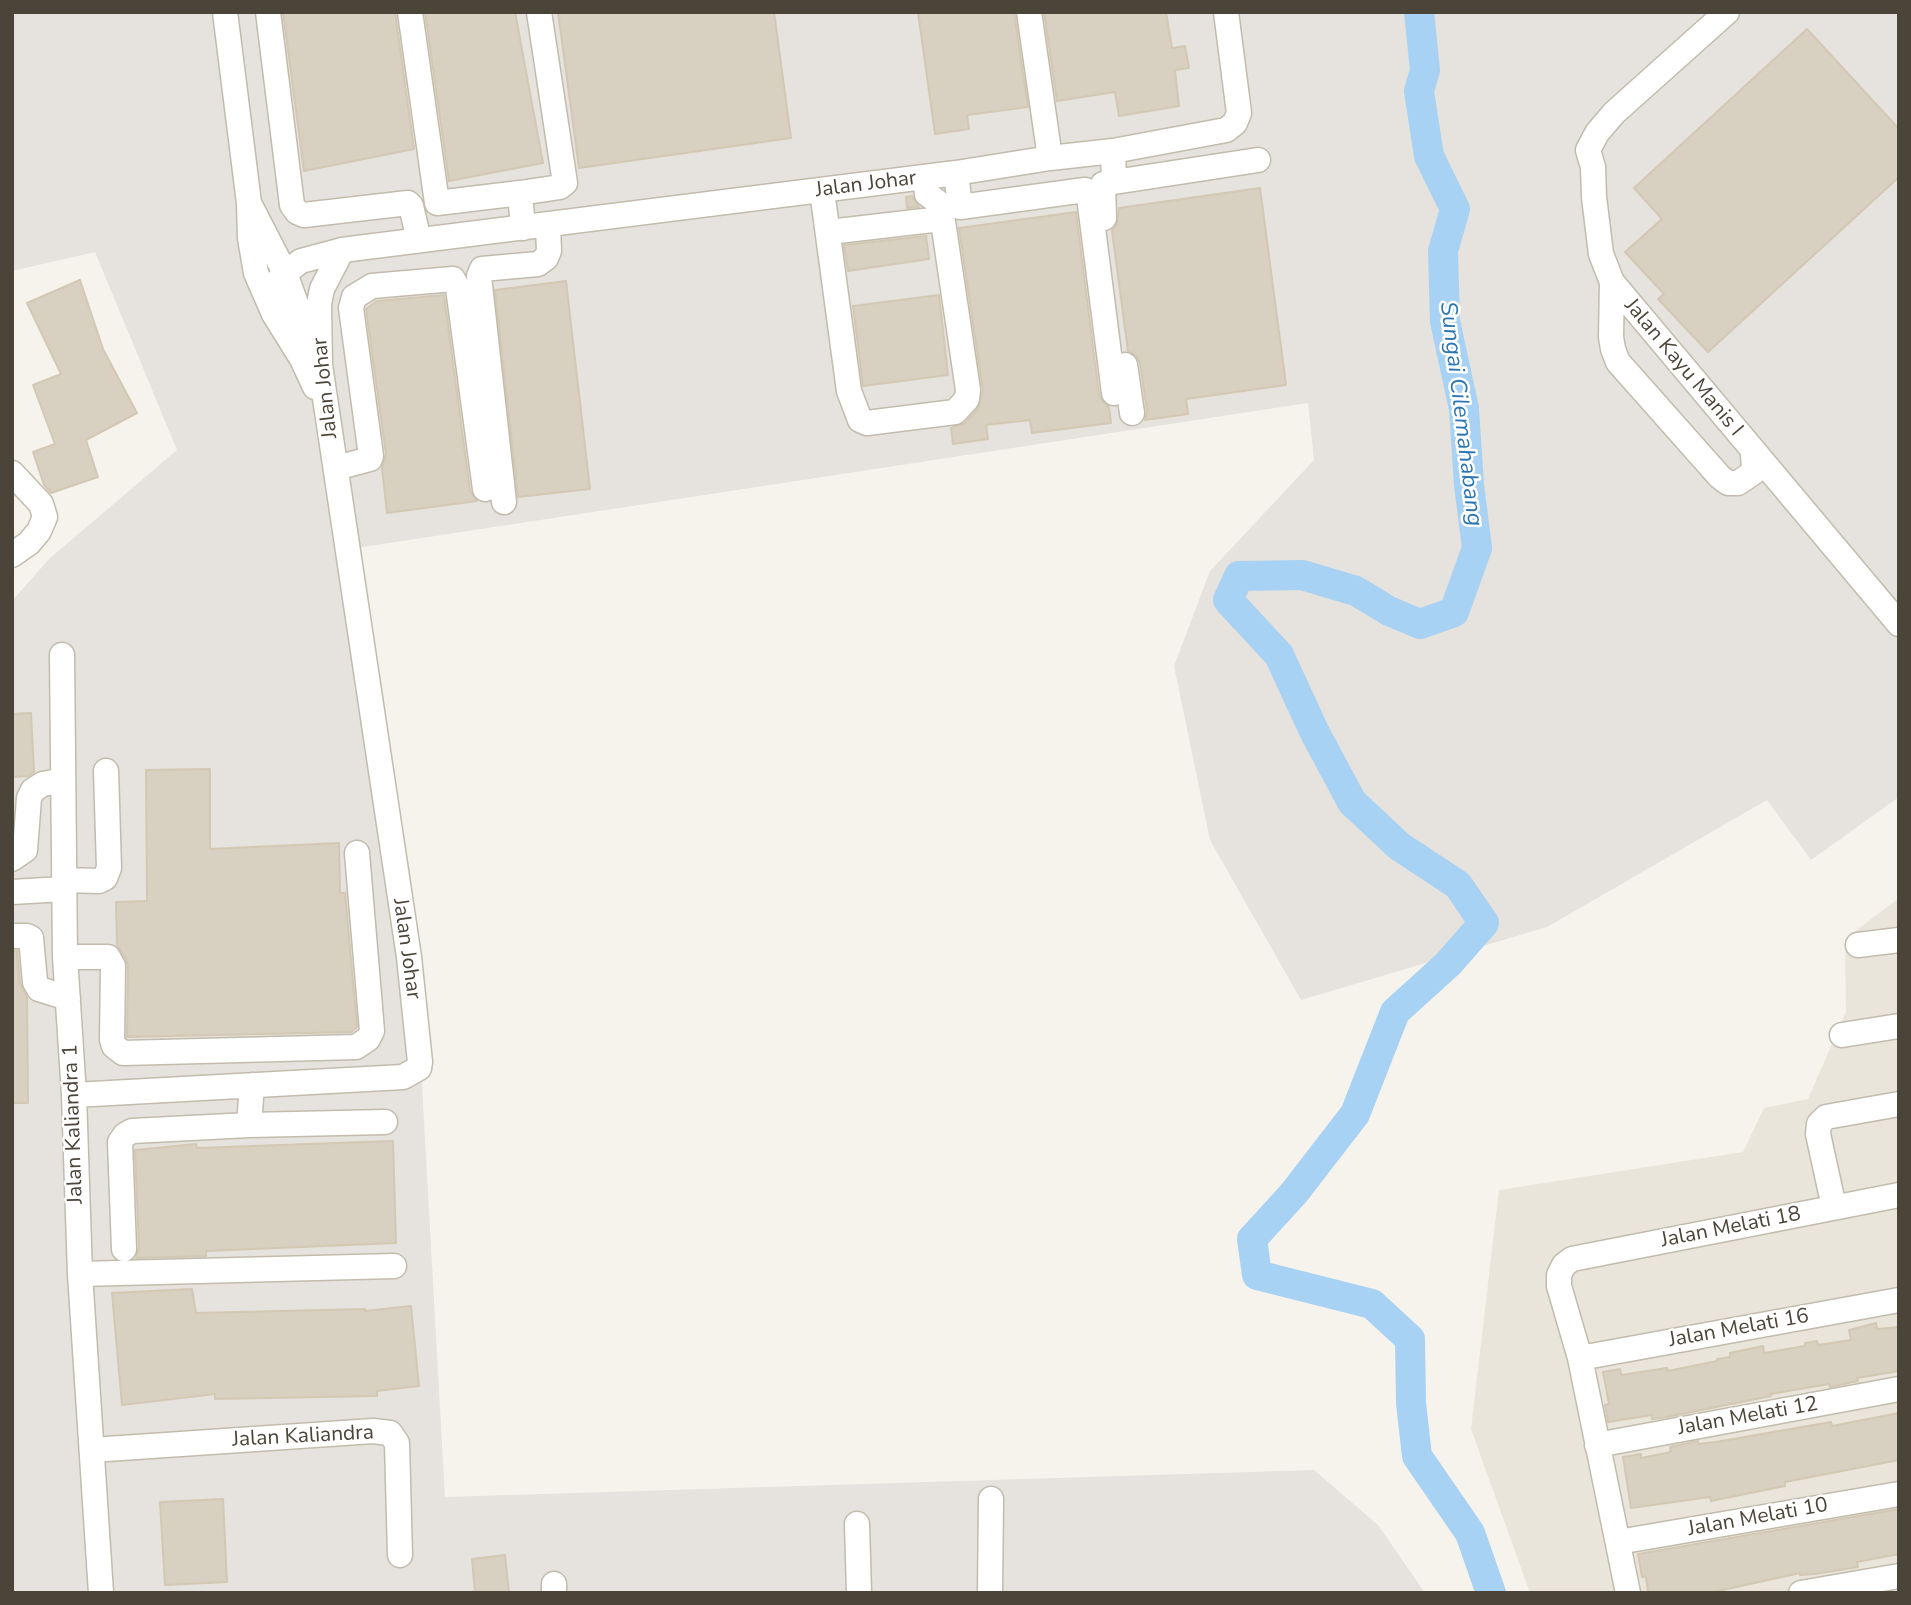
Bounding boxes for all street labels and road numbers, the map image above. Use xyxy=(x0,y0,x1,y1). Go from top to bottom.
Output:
street label: Jalan Johar xyxy=(814,166,918,204)
street label: Jalan Kayu Manis I xyxy=(1618,294,1748,442)
street label: Jalan Johar xyxy=(308,336,344,440)
street label: Jalan Johar xyxy=(386,897,426,1001)
street label: Jalan Kaliandra 1 xyxy=(59,1044,89,1204)
street label: Jalan Melati 18 xyxy=(1659,1202,1803,1254)
street label: Jalan Melati 16 xyxy=(1667,1304,1811,1354)
street label: Jalan Melati 12 xyxy=(1676,1392,1820,1442)
street label: Jalan Kaliandra xyxy=(232,1421,374,1453)
street label: Jalan Melati 10 xyxy=(1686,1493,1830,1543)

